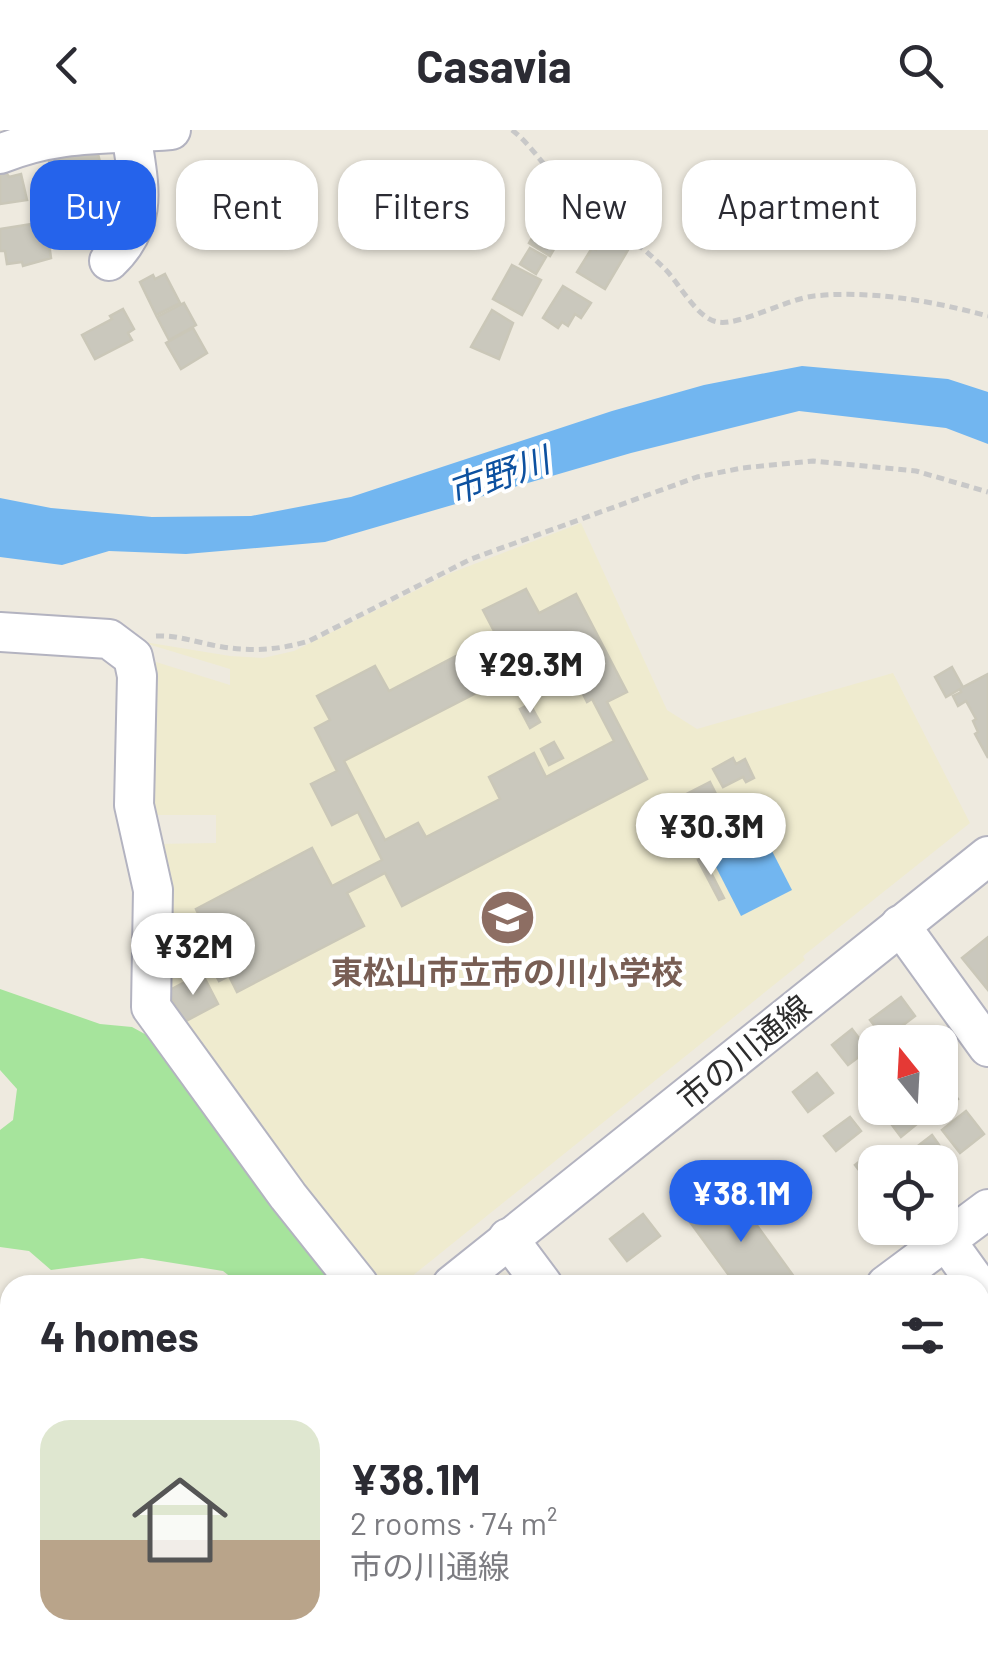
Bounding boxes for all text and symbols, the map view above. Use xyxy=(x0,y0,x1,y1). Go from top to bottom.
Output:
icon: back xyxy=(40,38,95,93)
text: Casavia xyxy=(416,38,572,92)
icon: search xyxy=(893,38,948,93)
chip: Buy xyxy=(30,160,156,250)
chip: Rent xyxy=(176,160,318,250)
chip: Filters xyxy=(338,160,505,250)
chip: New xyxy=(525,160,662,250)
chip: Apartment xyxy=(682,160,916,250)
water label: 市野川 xyxy=(442,436,558,511)
pin: ¥29.3M xyxy=(449,631,611,716)
text: ¥29.3M xyxy=(477,644,583,682)
pin: ¥30.3M xyxy=(630,793,792,878)
text: ¥30.3M xyxy=(658,806,764,844)
school or university icon: 東松山市立市の川小学校 xyxy=(477,887,537,947)
pin: ¥32M xyxy=(134,913,252,998)
text: ¥32M xyxy=(153,926,233,964)
place label: 東松山市立市の川小学校 xyxy=(331,952,683,990)
street label: 市の川通線 xyxy=(669,986,817,1116)
north arrow xyxy=(858,1025,958,1125)
map controls xyxy=(858,1025,958,1245)
button: locate xyxy=(858,1145,958,1245)
pin: ¥38.1M xyxy=(660,1160,822,1245)
text: ¥38.1M xyxy=(691,1173,791,1211)
icon: filters xyxy=(895,1308,950,1363)
text: 4 homes xyxy=(40,1310,199,1360)
text: ¥38.1M xyxy=(350,1453,480,1503)
icon: home xyxy=(120,1460,240,1580)
text: 2 rooms · 74 m² xyxy=(350,1503,557,1541)
text: 市の川通線 xyxy=(350,1546,510,1584)

